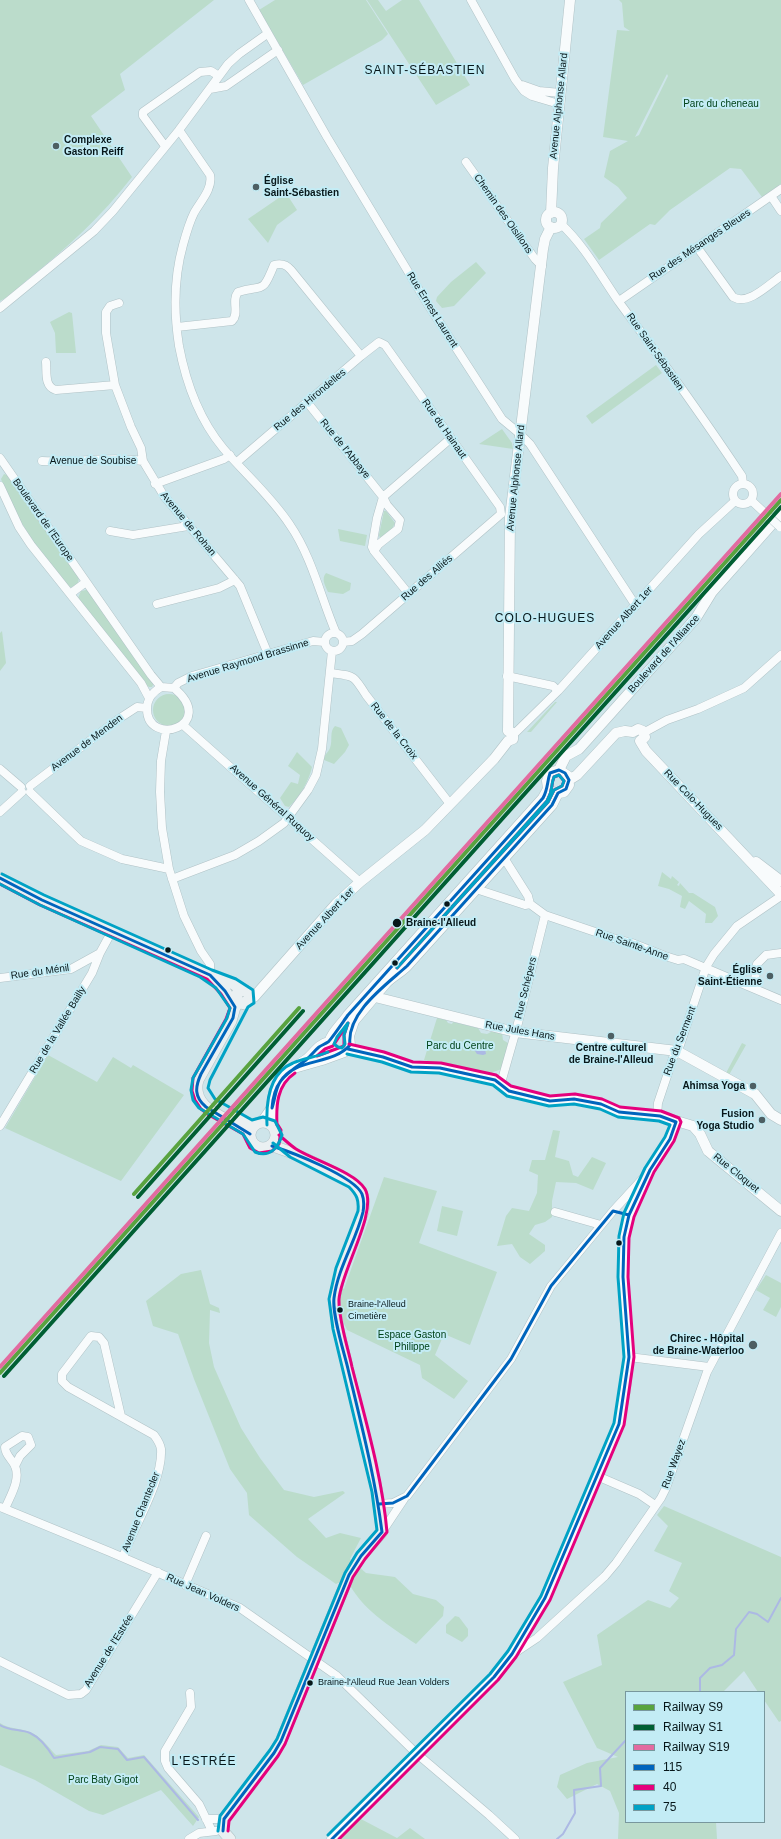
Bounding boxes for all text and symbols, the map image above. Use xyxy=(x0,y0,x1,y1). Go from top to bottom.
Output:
street label: Avenue Alphonse Allard xyxy=(547,52,571,160)
district label: SAINT-SÉBASTIEN xyxy=(364,64,486,78)
park label: Parc du cheneau xyxy=(683,98,759,110)
place label: Complexe Gaston Reiff xyxy=(64,134,123,158)
marker: Complexe Gaston Reiff xyxy=(51,141,61,151)
street label: Chemin des Oisillons xyxy=(471,172,535,256)
place label: Église Saint-Sébastien xyxy=(264,175,339,198)
marker: Église Saint-Sébastien xyxy=(251,182,261,192)
street label: Rue des Mésanges Bleues xyxy=(647,207,753,283)
street label: Rue Ernest Laurent xyxy=(404,270,460,350)
street label: Rue Saint-Sébastien xyxy=(624,311,686,393)
street label: Rue des Hirondelles xyxy=(272,366,348,434)
street label: Rue du Hainaut xyxy=(419,397,469,461)
street label: Rue de l'Abbaye xyxy=(317,417,373,481)
street label: Avenue Alphonse Allard xyxy=(504,424,528,532)
street label: Avenue de Soubise xyxy=(50,455,136,467)
street label: Boulevard de l'Europe xyxy=(10,476,76,564)
street label: Avenue de Rohan xyxy=(158,490,218,558)
street label: Rue des Alliés xyxy=(399,553,455,603)
street label: Avenue Albert 1er xyxy=(593,584,655,652)
district label: COLO-HUGUES xyxy=(495,612,595,626)
street label: Boulevard de l'Alliance xyxy=(626,613,702,695)
street label: Avenue Raymond Brassinne xyxy=(186,637,310,685)
street label: Rue de la Croix xyxy=(368,700,420,762)
street label: Avenue de Menden xyxy=(49,712,125,774)
street label: Avenue Général Ruquoy xyxy=(227,762,317,844)
street label: Rue Colo-Hugues xyxy=(661,767,725,833)
street label: Avenue Albert 1er xyxy=(293,886,357,952)
unlabelled marker xyxy=(442,899,452,909)
marker: Braine-l'Alleud xyxy=(391,917,403,929)
place label: Braine-l'Alleud xyxy=(406,917,476,929)
street label: Rue Sainte-Anne xyxy=(594,927,670,963)
unlabelled marker xyxy=(163,945,173,955)
street label: Rue Schépers xyxy=(513,956,539,1020)
unlabelled marker xyxy=(390,958,400,968)
street label: Rue du Ménil xyxy=(10,962,70,982)
place label: Église Saint-Étienne xyxy=(698,964,762,988)
marker: Église Saint-Étienne xyxy=(765,971,775,981)
street label: Rue de la Vallée Bailly xyxy=(27,984,89,1076)
street label: Rue du Serment xyxy=(661,1005,699,1077)
street label: Rue Jules Hans xyxy=(484,1019,556,1043)
marker: Centre culturel de Braine-l'Alleud xyxy=(606,1031,616,1041)
park label: Parc du Centre xyxy=(426,1040,494,1052)
place label: Centre culturel de Braine-l'Alleud xyxy=(569,1042,653,1066)
place label: Ahimsa Yoga xyxy=(682,1080,745,1092)
marker: Ahimsa Yoga xyxy=(748,1081,758,1091)
place label: Fusion Yoga Studio xyxy=(696,1108,754,1132)
marker: Fusion Yoga Studio xyxy=(757,1115,767,1125)
street label: Rue Cloquet xyxy=(711,1151,761,1195)
unlabelled marker xyxy=(614,1238,624,1248)
place label: Braine-l'Alleud Cimetière xyxy=(348,1300,406,1321)
marker: Braine-l'Alleud Cimetière xyxy=(335,1305,345,1315)
park label: Espace Gaston Philippe xyxy=(378,1329,446,1352)
place label: Chirec - Hôpital de Braine-Waterloo xyxy=(653,1333,744,1356)
marker: Chirec - Hôpital de Braine-Waterloo xyxy=(747,1339,759,1351)
street label: Rue Wayez xyxy=(660,1438,688,1490)
street label: Avenue Chantecler xyxy=(120,1470,162,1554)
street label: Rue Jean Volders xyxy=(165,1571,241,1615)
street label: Avenue de l'Estrée xyxy=(82,1612,136,1690)
marker: Braine-l'Alleud Rue Jean Volders xyxy=(305,1678,315,1688)
place label: Braine-l'Alleud Rue Jean Volders xyxy=(318,1678,449,1688)
legend xyxy=(625,1691,765,1823)
text: Railway S9 xyxy=(663,1700,723,1714)
text: Railway S1 xyxy=(663,1720,723,1734)
text: Railway S19 xyxy=(663,1740,730,1754)
district label: L'ESTRÉE xyxy=(172,1755,236,1769)
text: 115 xyxy=(663,1760,682,1774)
park label: Parc Baty Gigot xyxy=(68,1774,138,1786)
text: 40 xyxy=(663,1780,676,1794)
text: 75 xyxy=(663,1800,676,1814)

